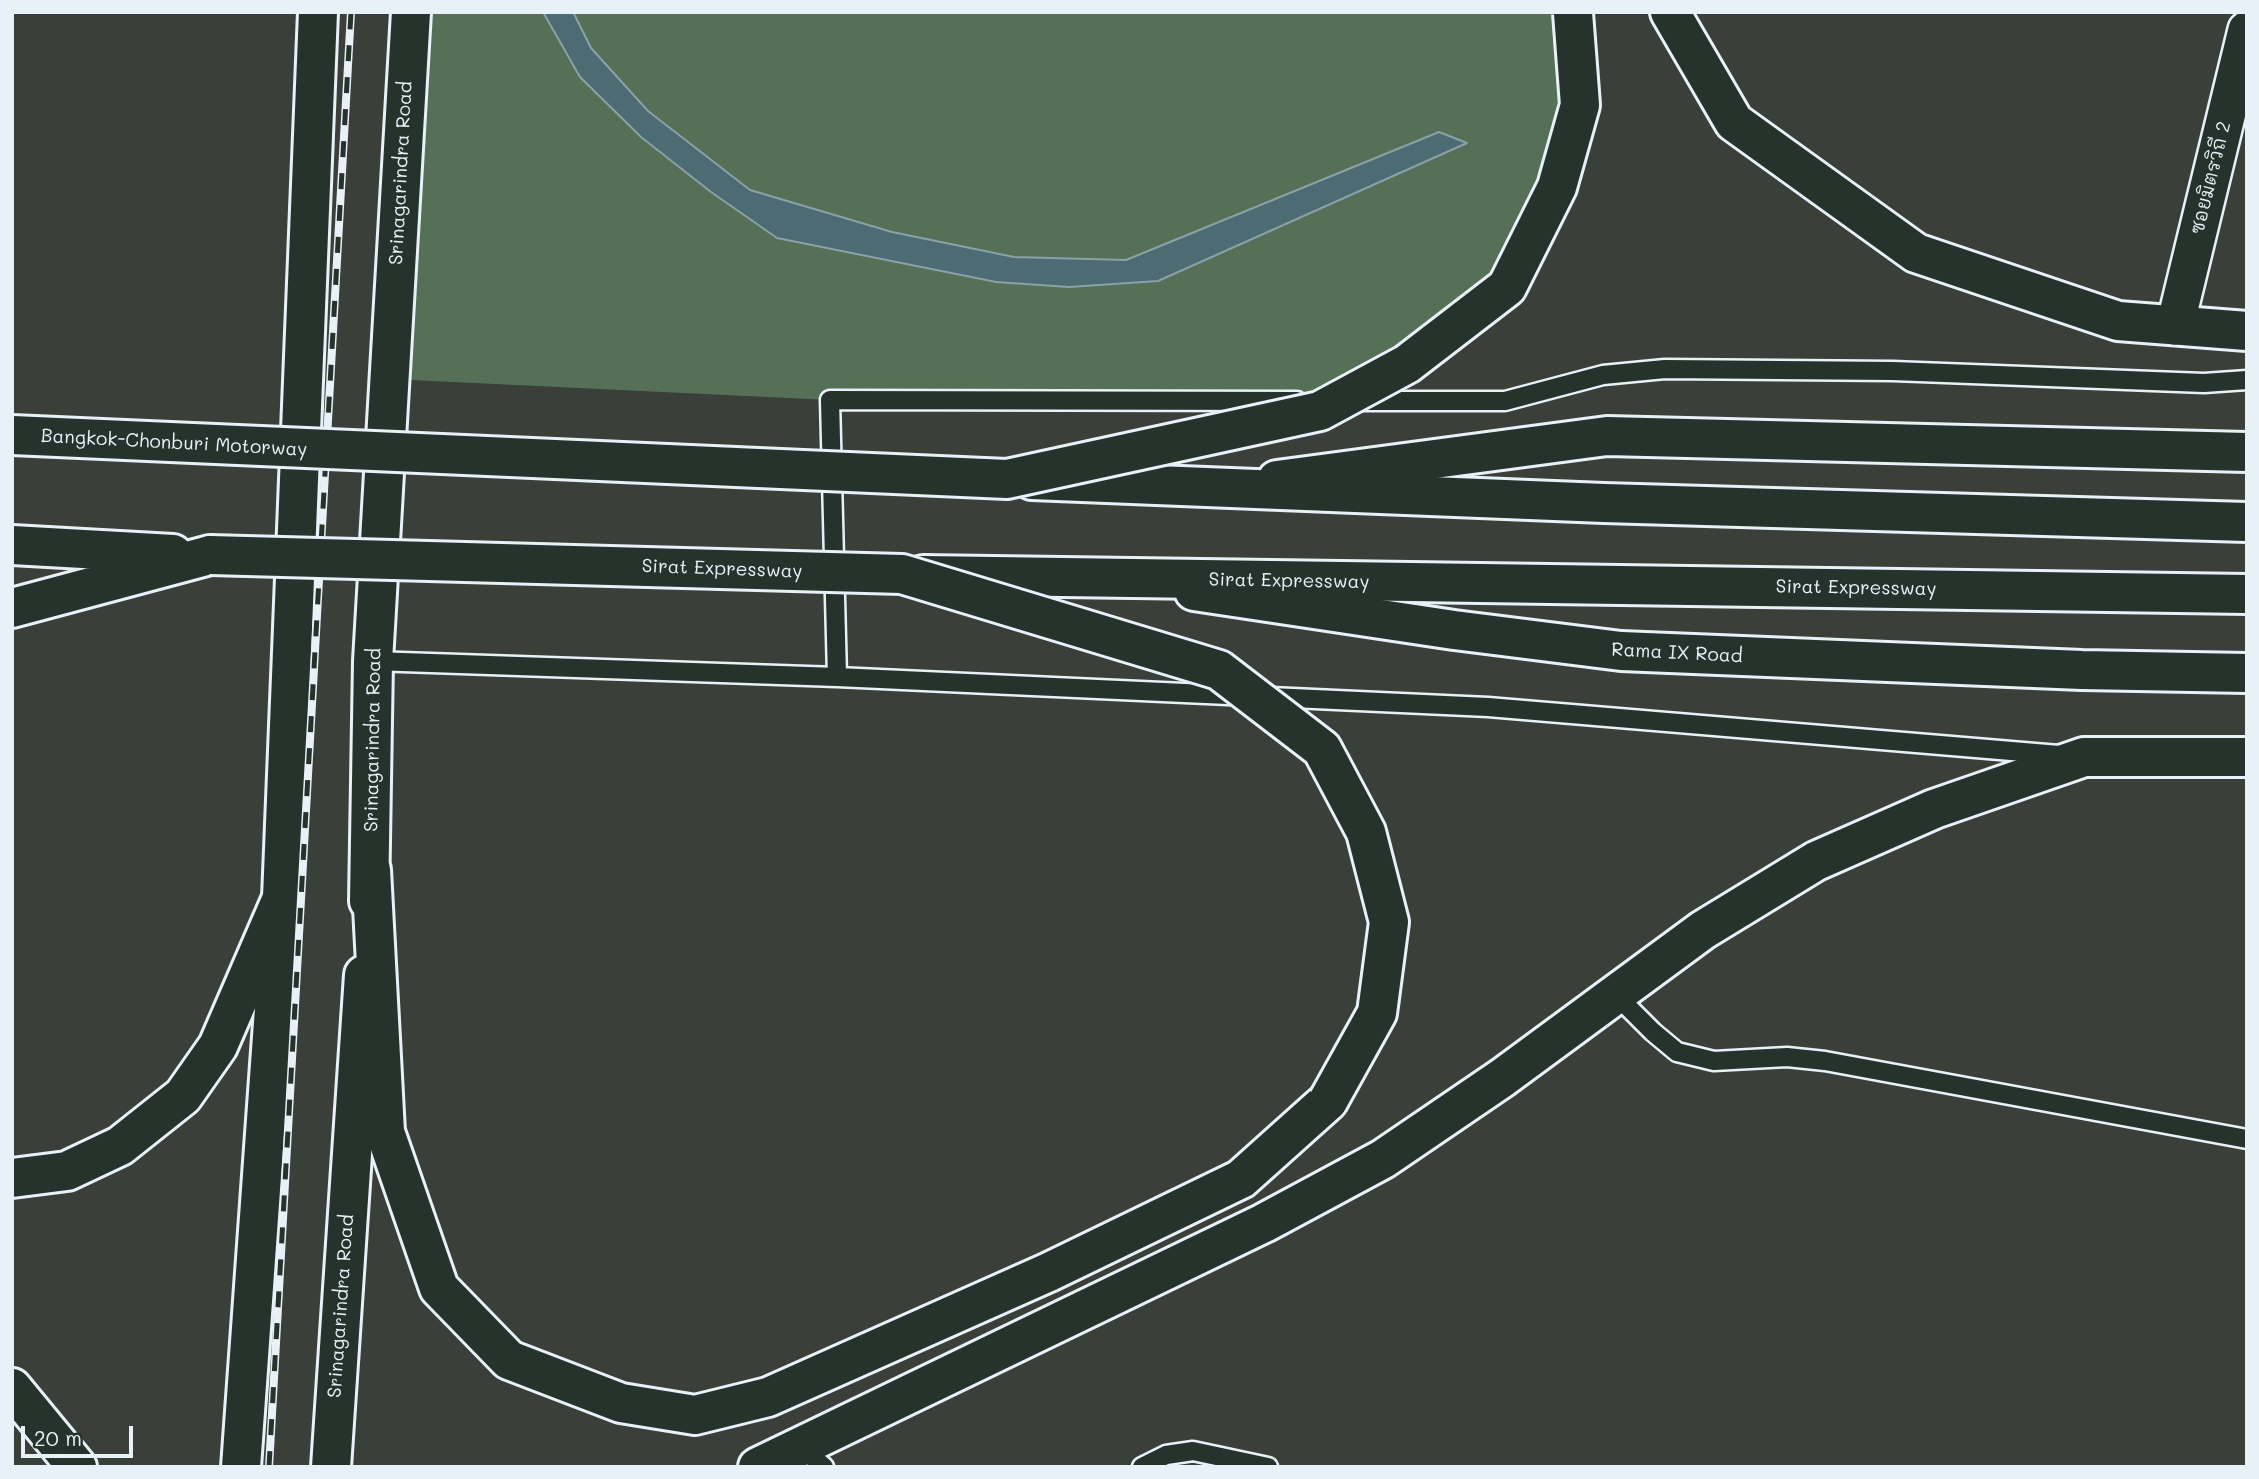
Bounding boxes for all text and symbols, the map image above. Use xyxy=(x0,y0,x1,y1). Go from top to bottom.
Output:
street label: Srinagarindra Road xyxy=(385,81,417,265)
street label: ซอยมิตรวิถี 2 xyxy=(2186,119,2236,237)
street label: Bangkok-Chonburi Motorway xyxy=(40,425,308,461)
street label: Sirat Expressway xyxy=(641,555,803,583)
street label: Sirat Expressway xyxy=(1208,568,1370,594)
street label: Sirat Expressway xyxy=(1775,575,1937,601)
street label: Rama IX Road xyxy=(1611,638,1743,668)
street label: Srinagarindra Road xyxy=(360,648,386,832)
street label: Srinagarindra Road xyxy=(323,1213,359,1399)
scale bar xyxy=(24,1412,136,1456)
text: 20 m xyxy=(34,1424,82,1451)

